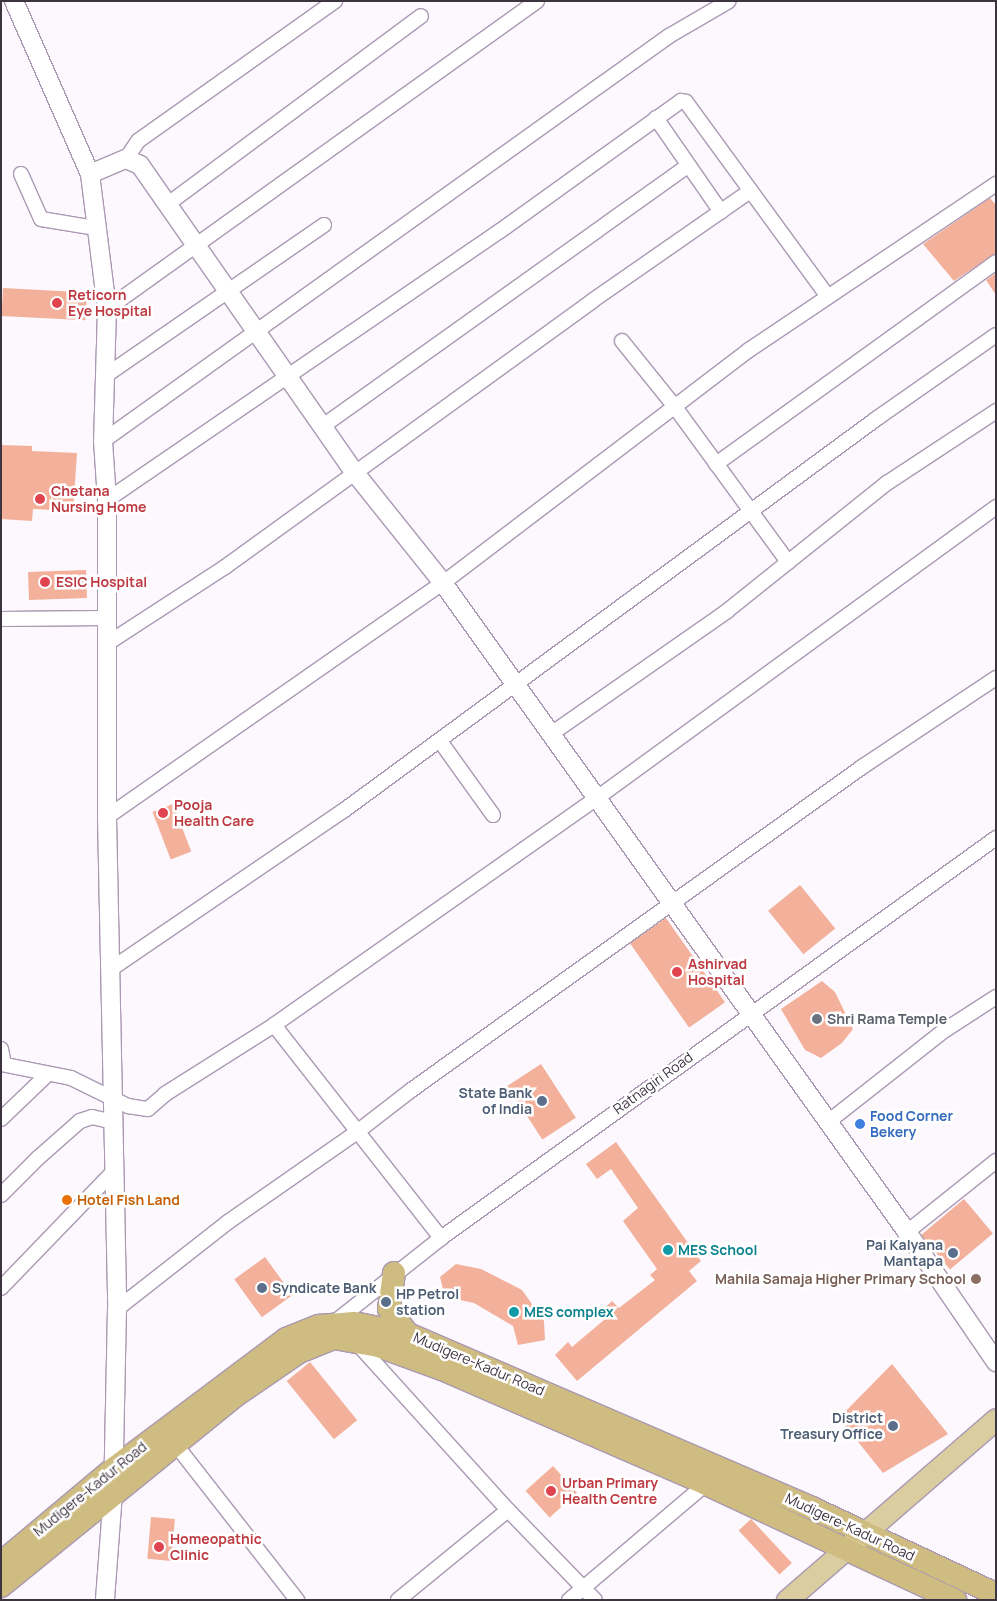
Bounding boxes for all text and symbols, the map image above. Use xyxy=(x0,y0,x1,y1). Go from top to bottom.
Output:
place label: Reticorn Eye Hospital xyxy=(68,287,152,320)
marker: Reticorn Eye Hospital xyxy=(50,296,64,310)
place label: Chetana Nursing Home xyxy=(51,483,146,516)
marker: Chetana Nursing Home xyxy=(33,492,47,506)
place label: ESIC Hospital xyxy=(56,574,147,590)
marker: ESIC Hospital xyxy=(38,575,52,589)
place label: Pooja Health Care xyxy=(174,797,254,830)
marker: Pooja Health Care xyxy=(156,806,170,820)
place label: Ashirvad Hospital xyxy=(688,956,747,989)
marker: Ashirvad Hospital xyxy=(670,965,684,979)
place label: Shri Rama Temple xyxy=(827,1011,947,1027)
marker: Shri Rama Temple xyxy=(811,1013,823,1025)
street label: Ratnagiri Road xyxy=(610,1049,696,1117)
place label: State Bank of India xyxy=(459,1085,532,1118)
marker: State Bank of India xyxy=(536,1095,548,1107)
place label: Food Corner Bekery xyxy=(870,1108,953,1140)
marker: Food Corner Bekery xyxy=(854,1118,866,1130)
place label: Hotel Fish Land xyxy=(77,1192,180,1208)
marker: Hotel Fish Land xyxy=(61,1194,73,1206)
place label: Pai Kalyana Mantapa xyxy=(866,1237,943,1270)
place label: MES School xyxy=(678,1242,757,1258)
marker: MES School xyxy=(662,1244,674,1256)
marker: Pai Kalyana Mantapa xyxy=(947,1247,959,1259)
place label: Mahila Samaja Higher Primary School xyxy=(715,1271,966,1287)
marker: Mahila Samaja Higher Primary School xyxy=(970,1273,982,1285)
place label: Syndicate Bank xyxy=(272,1280,376,1296)
marker: Syndicate Bank xyxy=(256,1282,268,1294)
place label: HP Petrol station xyxy=(396,1286,459,1318)
marker: HP Petrol station xyxy=(380,1296,392,1308)
place label: MES complex xyxy=(524,1304,614,1320)
marker: MES complex xyxy=(508,1306,520,1318)
street label: Mudigere-Kadur Road xyxy=(411,1329,547,1399)
place label: District Treasury Office xyxy=(780,1410,883,1442)
marker: District Treasury Office xyxy=(887,1420,899,1432)
street label: Mudigere-Kadur Road xyxy=(30,1438,150,1540)
place label: Urban Primary Health Centre xyxy=(562,1475,658,1508)
marker: Urban Primary Health Centre xyxy=(544,1484,558,1498)
street label: Mudigere-Kadur Road xyxy=(783,1490,917,1564)
place label: Homeopathic Clinic xyxy=(170,1531,262,1564)
marker: Homeopathic Clinic xyxy=(152,1540,166,1554)

